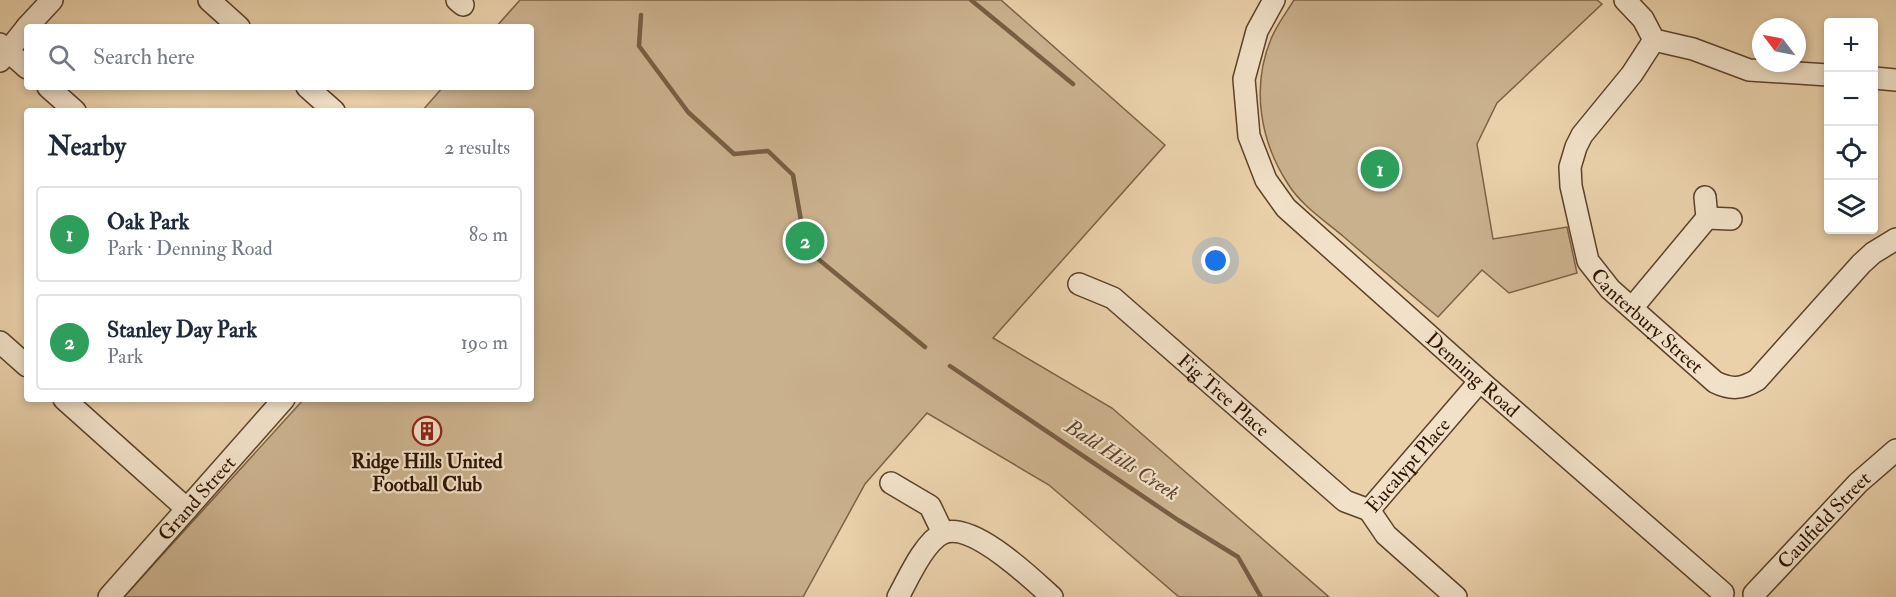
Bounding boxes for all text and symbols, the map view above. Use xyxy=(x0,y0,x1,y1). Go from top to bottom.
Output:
north arrow xyxy=(1752,18,1806,72)
map controls xyxy=(1824,18,1878,234)
button: + xyxy=(1824,18,1878,72)
search box xyxy=(24,24,534,90)
icon: search xyxy=(45,41,78,74)
text: Search here xyxy=(93,43,195,71)
button: − xyxy=(1824,72,1878,126)
button: locate xyxy=(1824,126,1878,180)
text: Nearby xyxy=(48,131,126,163)
text: 2 results xyxy=(444,135,510,160)
pin: 1 xyxy=(1360,146,1400,192)
button: layers xyxy=(1824,180,1878,234)
text: Oak Park xyxy=(107,208,189,236)
pin: 2 xyxy=(786,218,824,264)
text: 1 xyxy=(66,222,73,247)
text: 80 m xyxy=(469,222,508,247)
text: Park · Denning Road xyxy=(107,236,273,261)
your location xyxy=(1201,246,1230,275)
street label: Canterbury Street xyxy=(1586,263,1709,379)
text: Stanley Day Park xyxy=(107,316,257,344)
street label: Denning Road xyxy=(1421,326,1525,422)
text: 2 xyxy=(64,330,75,355)
text: 190 m xyxy=(461,330,508,355)
text: Park xyxy=(107,344,143,369)
street label: Fig Tree Place xyxy=(1173,348,1275,442)
street label: Eucalypt Place xyxy=(1360,412,1455,518)
water label: Bald Hills Creek xyxy=(1059,413,1184,507)
building icon: Ridge Hills United Football Club xyxy=(411,415,443,447)
place label: Ridge Hills United Football Club xyxy=(351,449,503,497)
street label: Grand Street xyxy=(152,450,241,546)
street label: Caulfield Street xyxy=(1772,465,1876,574)

